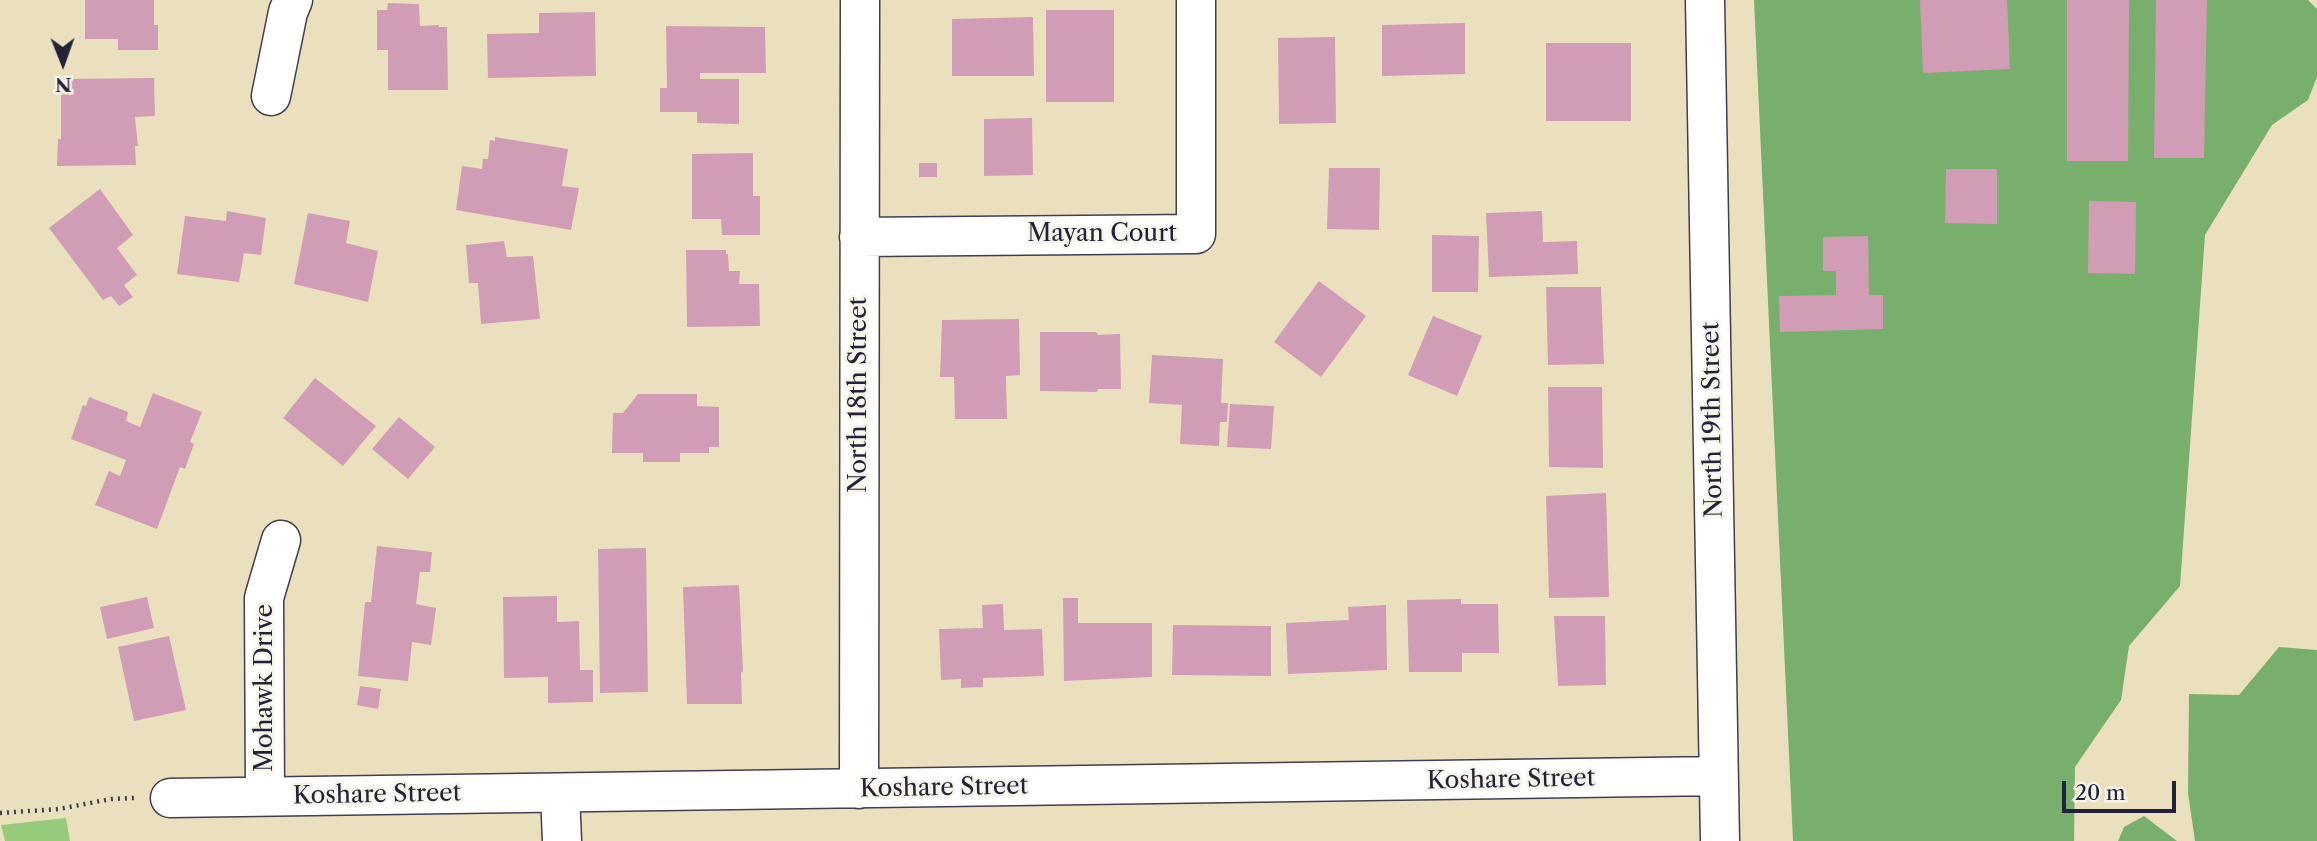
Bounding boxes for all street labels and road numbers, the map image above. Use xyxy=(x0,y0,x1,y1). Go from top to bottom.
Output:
street label: Mayan Court xyxy=(1027,220,1177,248)
street label: North 18th Street xyxy=(845,297,873,493)
street label: North 19th Street xyxy=(1697,322,1729,518)
street label: Mohawk Drive xyxy=(251,604,279,772)
street label: Koshare Street xyxy=(1427,764,1595,796)
street label: Koshare Street xyxy=(860,772,1028,804)
street label: Koshare Street xyxy=(293,779,461,811)

